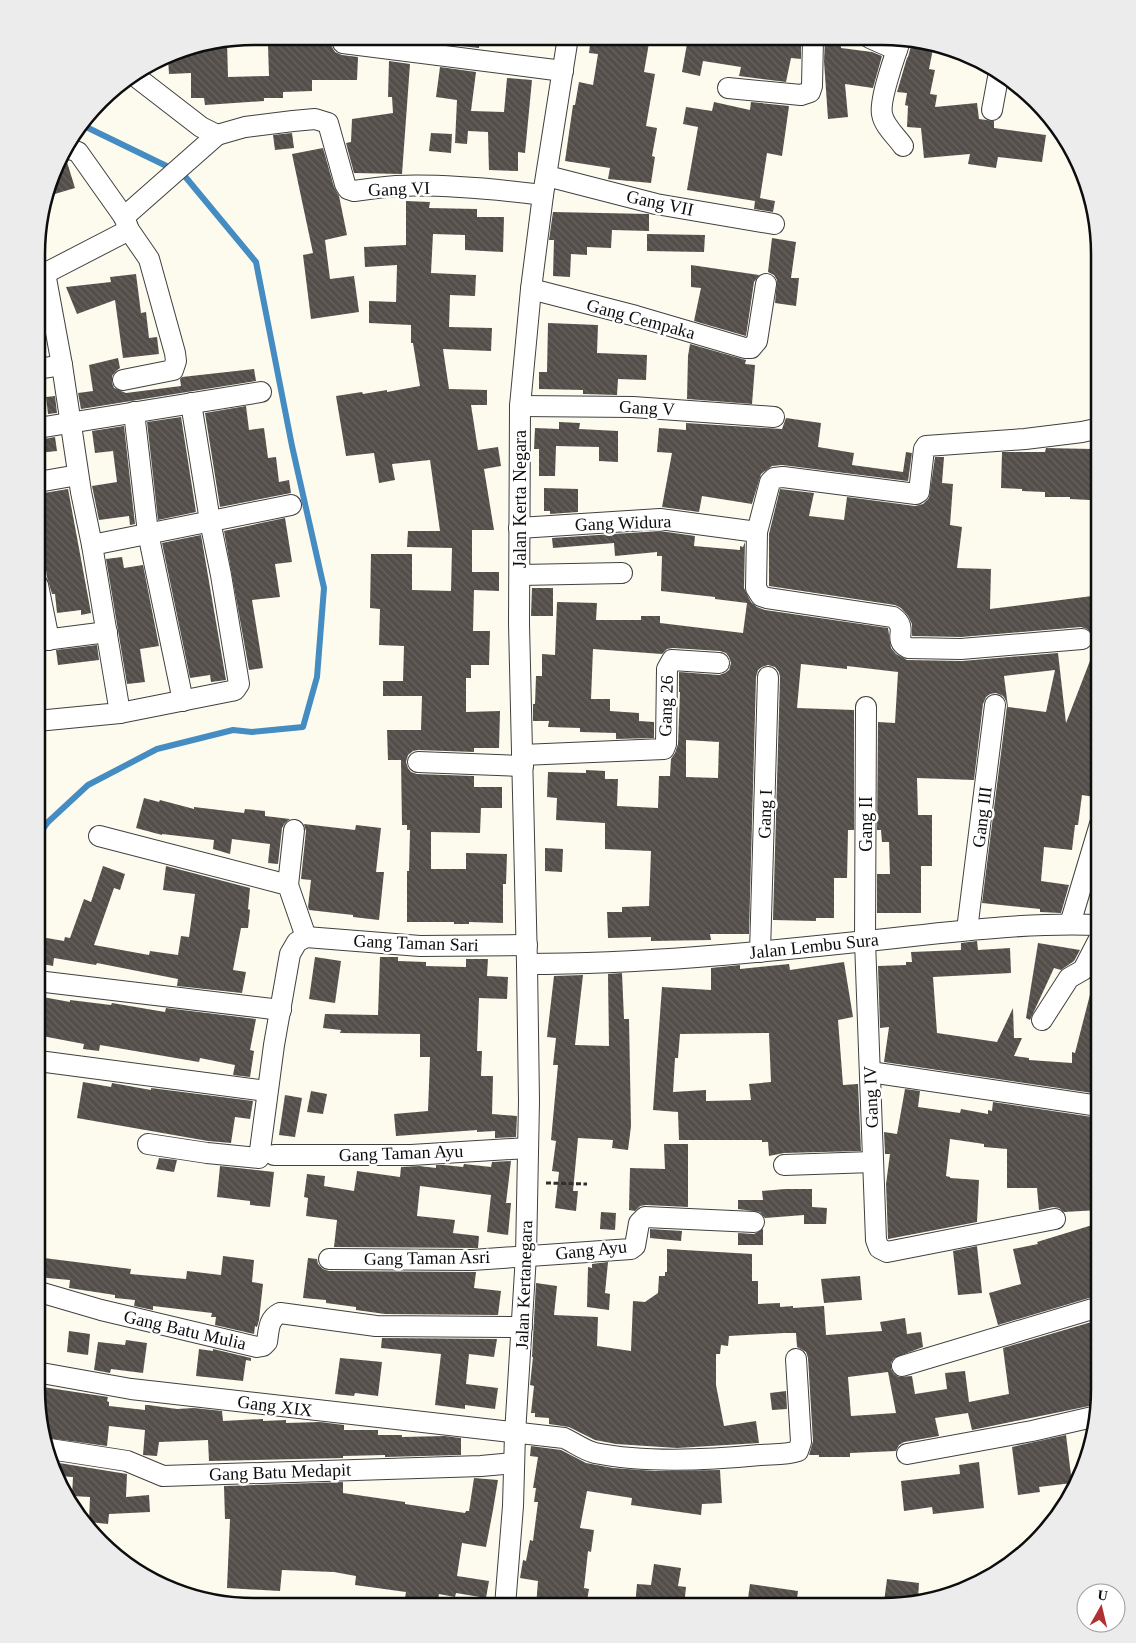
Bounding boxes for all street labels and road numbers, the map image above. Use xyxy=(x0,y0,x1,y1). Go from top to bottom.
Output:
street label: Gang VI xyxy=(368,178,430,200)
street label: Gang VII xyxy=(625,186,695,220)
street label: Gang Cempaka xyxy=(585,295,697,343)
street label: Gang V xyxy=(618,397,676,419)
street label: Jalan Kerta Negara xyxy=(510,430,530,568)
street label: Gang Widura xyxy=(574,511,672,535)
street label: Gang 26 xyxy=(655,675,677,737)
street label: Gang III xyxy=(968,785,996,849)
street label: Gang I xyxy=(754,789,776,839)
street label: Gang II xyxy=(856,796,876,852)
street label: Jalan Lembu Sura xyxy=(748,929,880,963)
street label: Gang Taman Sari xyxy=(353,931,479,955)
street label: Gang IV xyxy=(860,1065,882,1129)
street label: Gang Taman Ayu xyxy=(338,1141,464,1165)
street label: Jalan Kertanegara xyxy=(512,1220,536,1350)
street label: Gang Ayu xyxy=(554,1236,628,1264)
street label: Gang Taman Asri xyxy=(364,1247,490,1269)
street label: Gang Batu Mulia xyxy=(122,1306,248,1354)
street label: Gang XIX xyxy=(236,1391,314,1421)
street label: Gang Batu Medapit xyxy=(209,1460,351,1484)

